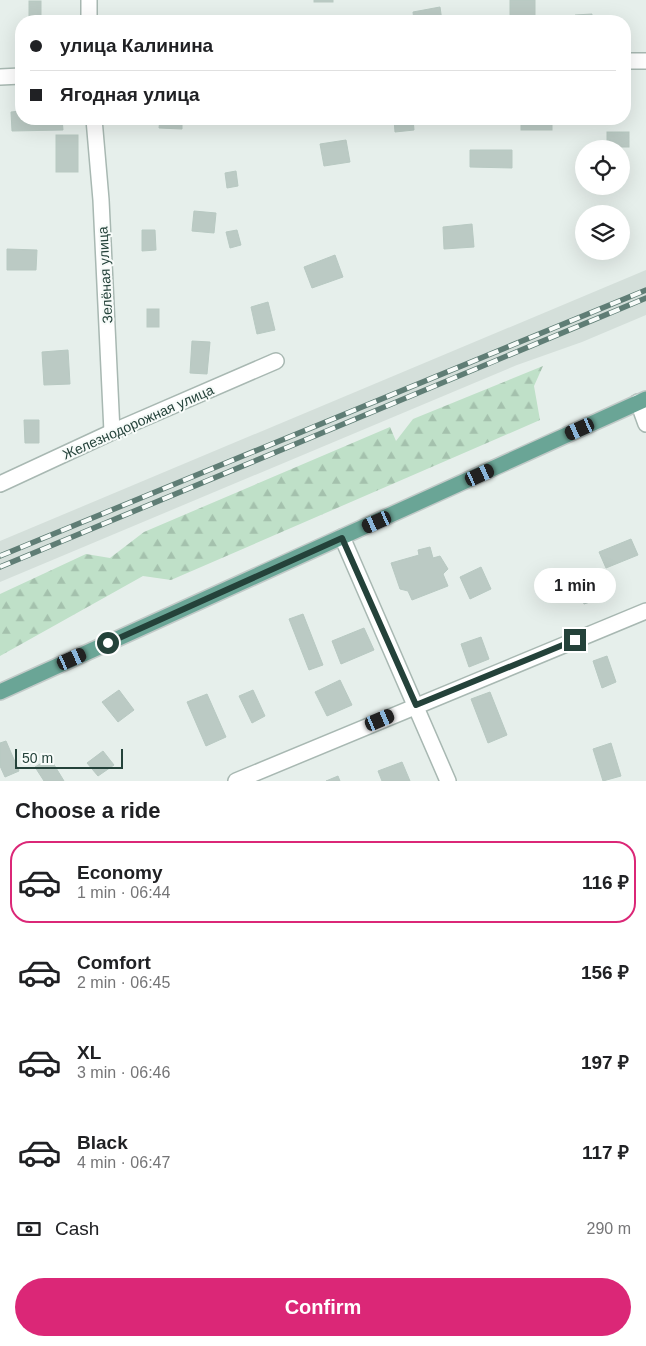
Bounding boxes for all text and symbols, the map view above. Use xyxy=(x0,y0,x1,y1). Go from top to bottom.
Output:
text: улица Калинина xyxy=(60,35,213,56)
text: Ягодная улица xyxy=(60,84,200,105)
map controls xyxy=(575,140,630,260)
button: locate xyxy=(575,140,630,195)
button: layers xyxy=(575,205,630,260)
street label: Зелёная улица xyxy=(94,226,116,324)
street label: Железнодорожная улица xyxy=(60,381,216,463)
car xyxy=(563,416,596,442)
car xyxy=(463,462,496,488)
car xyxy=(360,509,393,535)
callout: 1 min xyxy=(534,568,616,602)
text: 1 min xyxy=(554,577,596,594)
route end xyxy=(564,629,586,651)
route start xyxy=(97,632,119,654)
car xyxy=(55,646,88,672)
car xyxy=(363,707,396,733)
scale bar xyxy=(15,746,122,769)
text: 50 m xyxy=(22,750,53,766)
text: Choose a ride xyxy=(15,798,160,823)
icon: car xyxy=(17,860,62,905)
text: Economy xyxy=(77,862,163,883)
text: 116 ₽ xyxy=(582,872,629,893)
text: 1 min · 06:44 xyxy=(77,884,170,901)
icon: car xyxy=(17,950,62,995)
text: Comfort xyxy=(77,952,151,973)
text: 156 ₽ xyxy=(581,962,629,983)
text: 2 min · 06:45 xyxy=(77,974,170,991)
icon: car xyxy=(17,1040,62,1085)
text: XL xyxy=(77,1042,101,1063)
text: 197 ₽ xyxy=(581,1052,629,1073)
text: 3 min · 06:46 xyxy=(77,1064,170,1081)
icon: car xyxy=(17,1130,62,1175)
text: Black xyxy=(77,1132,128,1153)
text: 117 ₽ xyxy=(582,1142,629,1163)
text: 4 min · 06:47 xyxy=(77,1154,170,1171)
icon: cash xyxy=(15,1215,43,1243)
text: Cash xyxy=(55,1218,99,1239)
text: 290 m xyxy=(587,1220,631,1237)
button: Confirm xyxy=(15,1278,631,1336)

